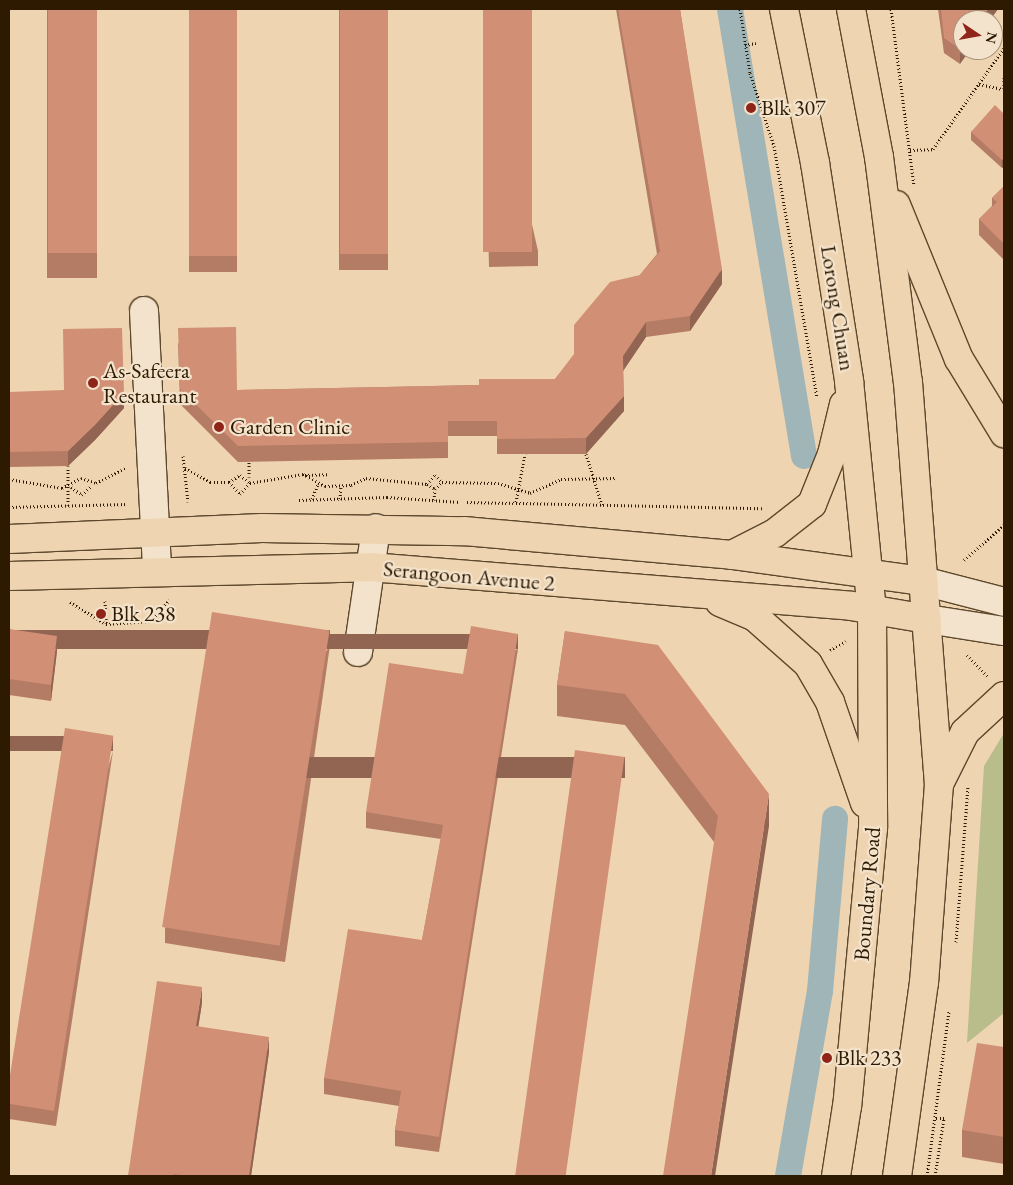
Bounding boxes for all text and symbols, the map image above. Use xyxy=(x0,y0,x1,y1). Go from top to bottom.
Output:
north arrow xyxy=(953,10,1003,60)
text: N xyxy=(982,30,1002,45)
place label: Blk 307 xyxy=(761,95,826,121)
marker: Blk 307 xyxy=(745,102,757,114)
street label: Lorong Chuan xyxy=(815,243,861,373)
place label: As-Safeera Restaurant xyxy=(103,357,196,408)
marker: As-Safeera Restaurant xyxy=(87,377,99,389)
place label: Garden Clinic xyxy=(230,414,350,440)
marker: Garden Clinic xyxy=(212,420,226,434)
street label: Serangoon Avenue 2 xyxy=(382,555,556,597)
place label: Blk 238 xyxy=(111,601,176,627)
marker: Blk 238 xyxy=(95,608,107,620)
street label: Boundary Road xyxy=(848,826,886,962)
place label: Blk 233 xyxy=(837,1045,902,1071)
marker: Blk 233 xyxy=(821,1052,833,1064)

